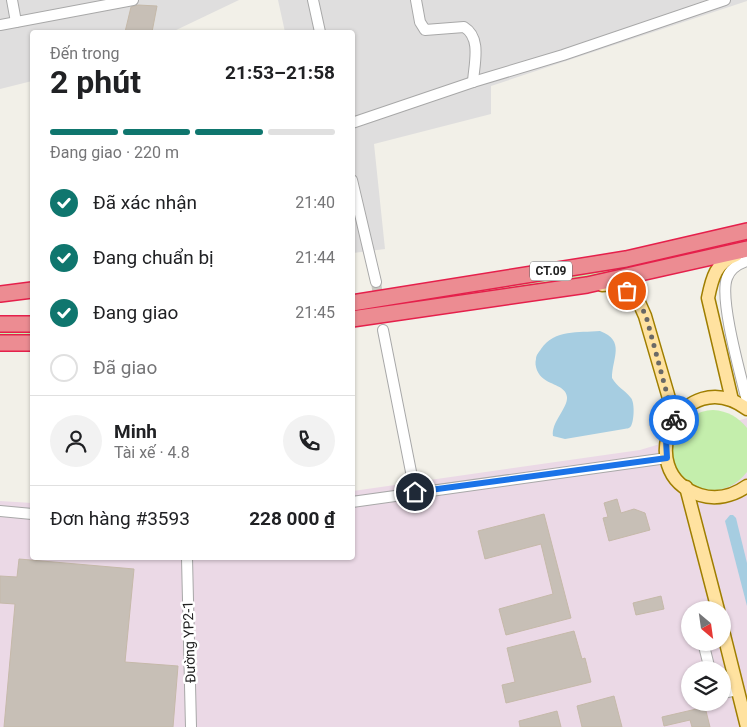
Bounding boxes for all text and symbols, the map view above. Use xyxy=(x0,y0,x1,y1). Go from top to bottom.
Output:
text: Đến trong xyxy=(50,44,119,63)
text: 21:53–21:58 xyxy=(225,61,335,84)
text: 2 phút xyxy=(50,63,141,101)
text: Đang giao · 220 m xyxy=(50,143,179,162)
icon: check xyxy=(50,189,78,217)
text: Đã xác nhận xyxy=(93,191,197,214)
text: 21:40 xyxy=(295,193,335,212)
icon: check xyxy=(50,244,78,272)
text: Đang chuẩn bị xyxy=(93,246,214,269)
text: 21:44 xyxy=(295,248,335,267)
road number: CT.09 xyxy=(530,262,572,280)
pin xyxy=(606,270,648,312)
icon: bag xyxy=(613,277,641,305)
icon: check xyxy=(50,299,78,327)
text: Đang giao xyxy=(93,301,178,324)
text: 21:45 xyxy=(295,303,335,322)
text: Đã giao xyxy=(93,356,157,379)
courier xyxy=(649,395,699,445)
icon: bike xyxy=(660,406,688,434)
button: person xyxy=(50,415,102,467)
button: phone xyxy=(283,415,335,467)
text: Minh xyxy=(114,420,157,443)
text: Tài xế · 4.8 xyxy=(114,443,190,462)
pin xyxy=(394,471,436,513)
icon: home xyxy=(401,478,429,506)
text: Đơn hàng #3593 xyxy=(50,507,190,530)
text: 228 000 ₫ xyxy=(249,507,335,530)
street label: Đường YP2-1 xyxy=(180,601,198,683)
north arrow xyxy=(681,601,731,651)
map controls xyxy=(681,601,731,711)
button: layers xyxy=(681,661,731,711)

